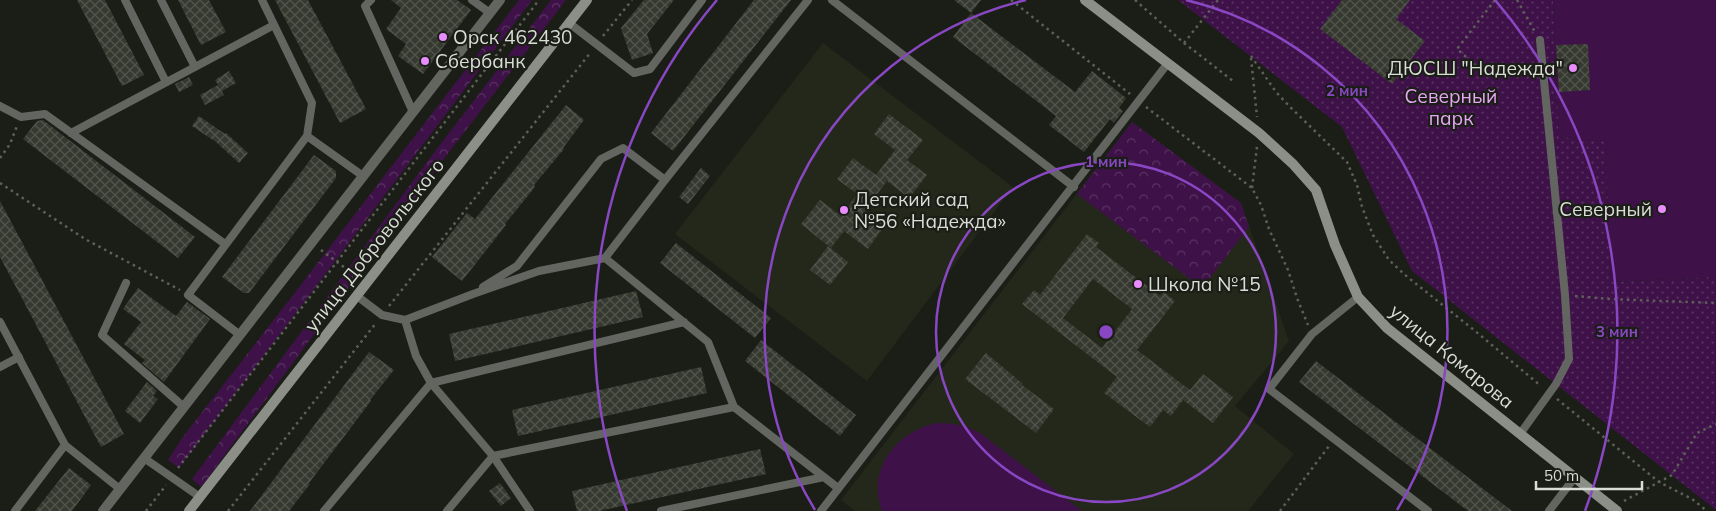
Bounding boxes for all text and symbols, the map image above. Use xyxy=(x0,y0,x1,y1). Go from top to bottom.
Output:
place label: Орск 462430 xyxy=(453,25,572,49)
marker: Орск 462430 xyxy=(437,31,449,43)
place label: Сбербанк xyxy=(435,49,526,73)
marker: Сбербанк xyxy=(419,55,431,67)
place label: ДЮСШ "Надежда" xyxy=(1388,56,1563,80)
marker: ДЮСШ "Надежда" xyxy=(1567,62,1579,74)
text: 2 мин xyxy=(1326,81,1368,100)
park label: Северный парк xyxy=(1405,84,1497,130)
text: 1 мин xyxy=(1085,152,1127,171)
street label: улица Добровольского xyxy=(299,153,449,337)
place label: Детский сад №56 «Надежда» xyxy=(854,187,1006,233)
place label: Северный xyxy=(1559,197,1652,221)
marker: Северный xyxy=(1656,203,1668,215)
marker: Детский сад №56 «Надежда» xyxy=(838,204,850,216)
place label: Школа №15 xyxy=(1148,272,1261,296)
marker: Школа №15 xyxy=(1132,278,1144,290)
street label: улица Комарова xyxy=(1385,299,1519,413)
text: 3 мин xyxy=(1596,322,1638,341)
centre of rings xyxy=(1097,323,1115,341)
scale bar xyxy=(1536,458,1642,490)
text: 50 m xyxy=(1544,466,1579,485)

